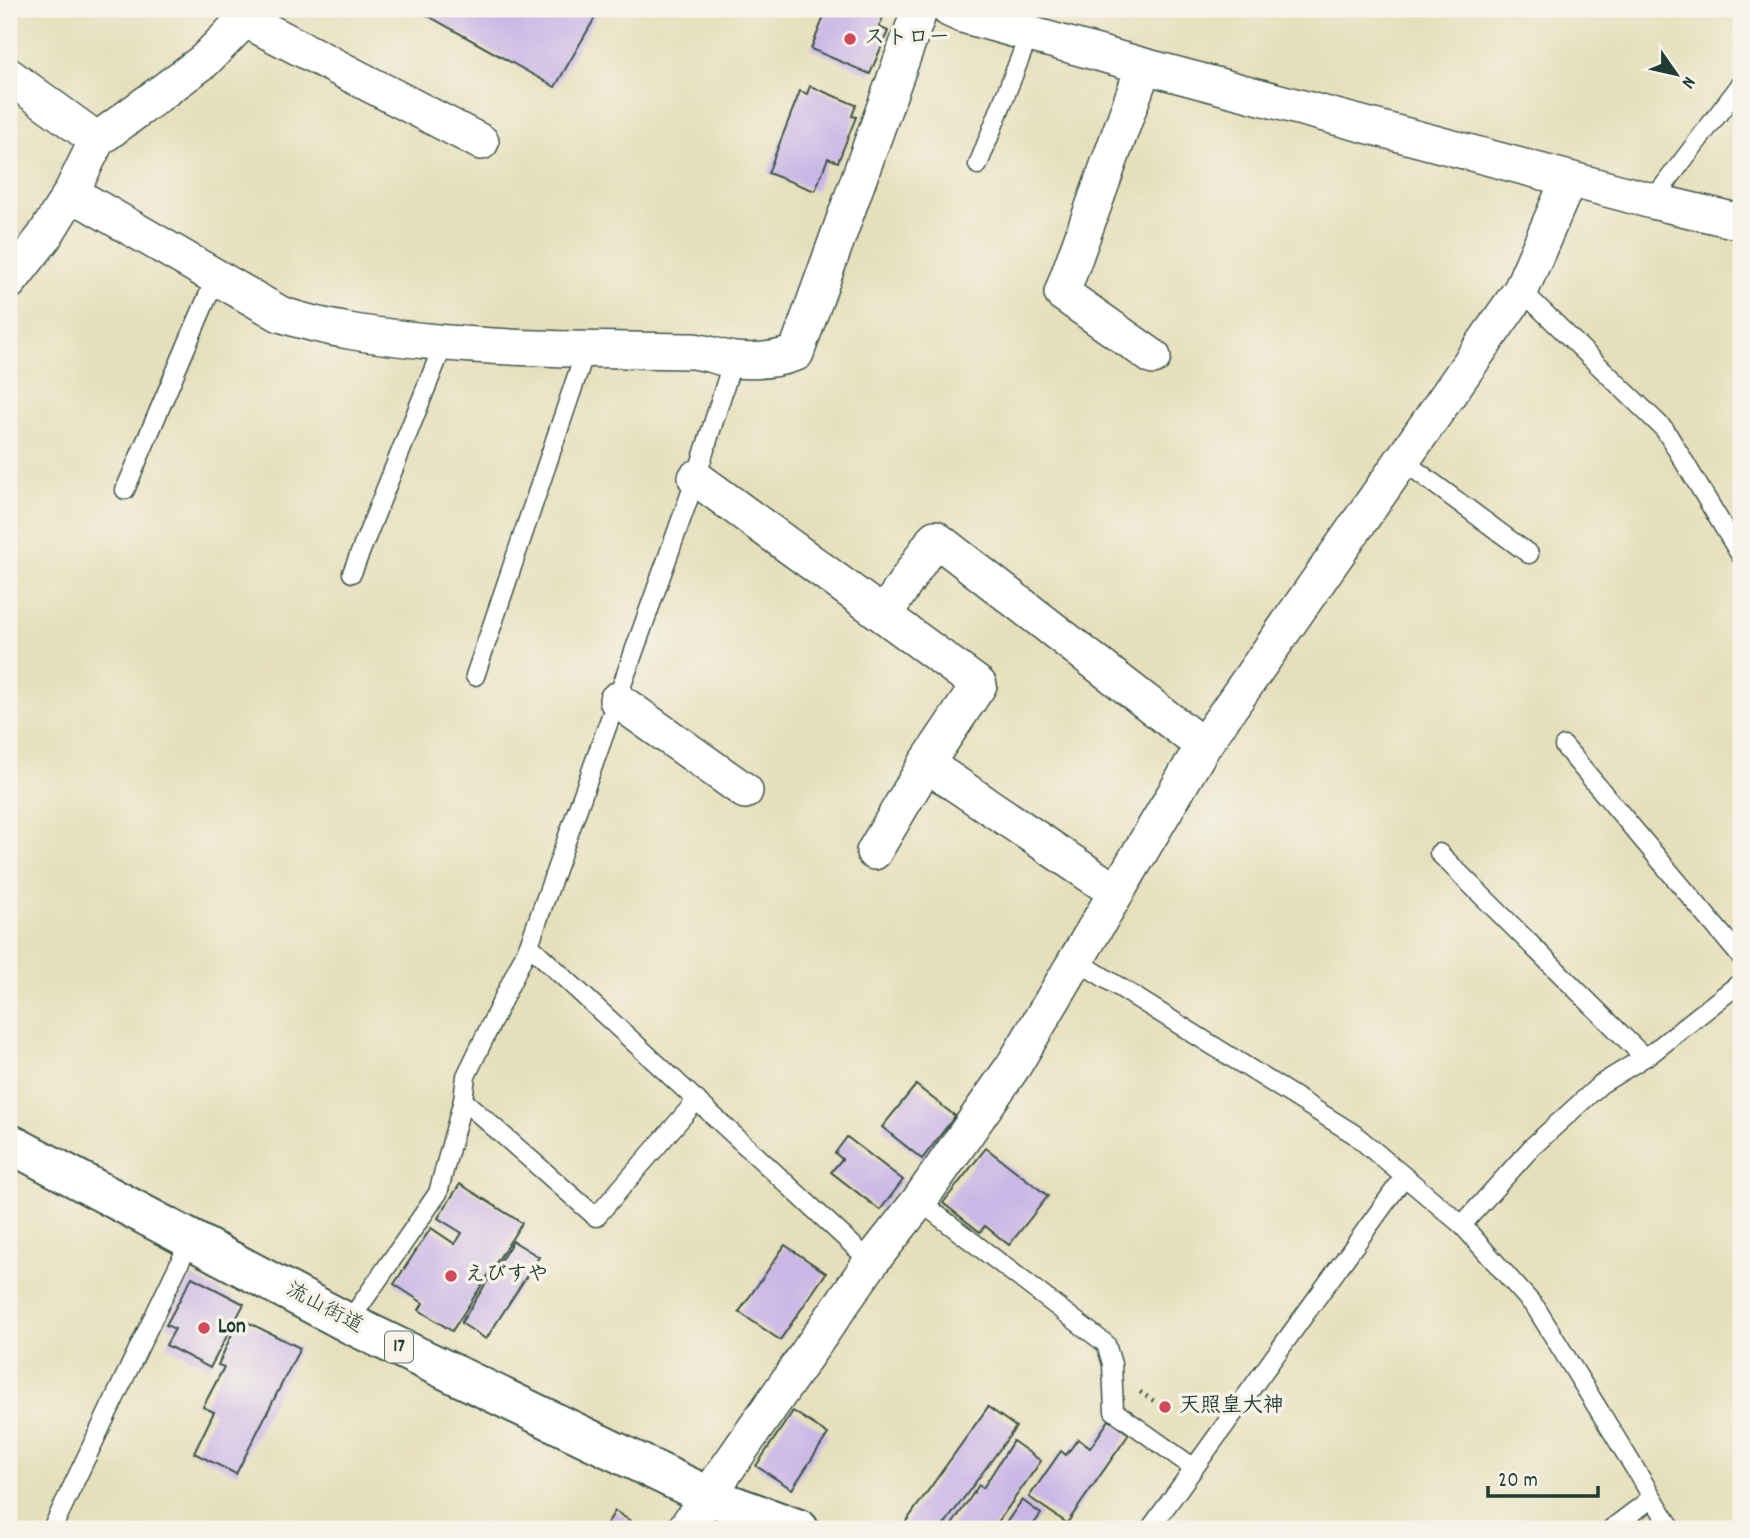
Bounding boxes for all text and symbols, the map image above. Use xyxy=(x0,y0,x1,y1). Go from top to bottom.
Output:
place label: ストロー xyxy=(864,24,950,54)
marker: ストロー xyxy=(842,31,858,47)
north arrow xyxy=(1642,38,1712,108)
text: N xyxy=(1673,70,1701,93)
place label: えびすや xyxy=(465,1261,549,1291)
marker: えびすや xyxy=(443,1268,459,1284)
street label: 流山街道 xyxy=(280,1276,368,1342)
place label: Lon xyxy=(218,1313,246,1343)
marker: Lon xyxy=(196,1320,212,1336)
road number: 17 xyxy=(385,1331,413,1362)
place label: 天照皇大神 xyxy=(1179,1392,1284,1422)
marker: 天照皇大神 xyxy=(1157,1399,1173,1415)
scale bar xyxy=(1488,1454,1598,1498)
text: 20 m xyxy=(1498,1467,1538,1497)

